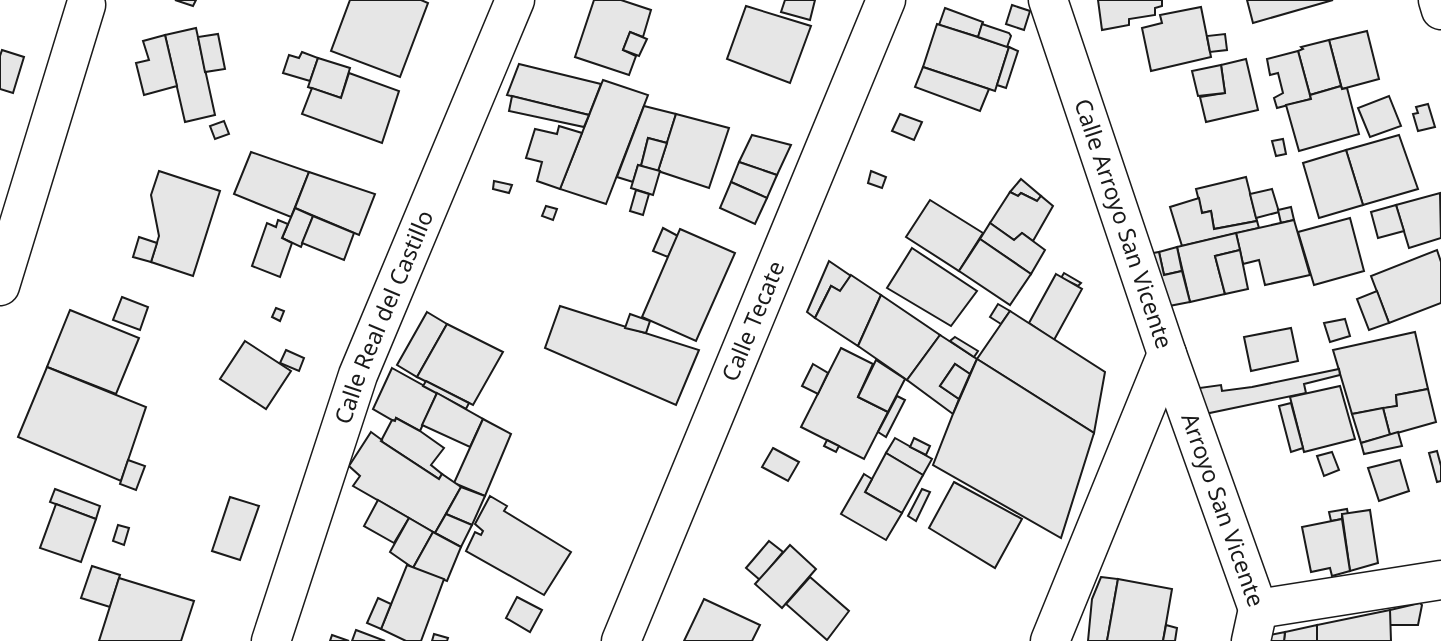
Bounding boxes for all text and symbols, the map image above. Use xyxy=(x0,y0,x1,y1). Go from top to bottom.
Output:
street label: Calle Arroyo San Vicente xyxy=(1067,94,1181,353)
street label: Calle Real del Castillo xyxy=(326,205,440,428)
street label: Calle Tecate xyxy=(713,256,791,386)
street label: Arroyo San Vicente xyxy=(1174,408,1273,611)

